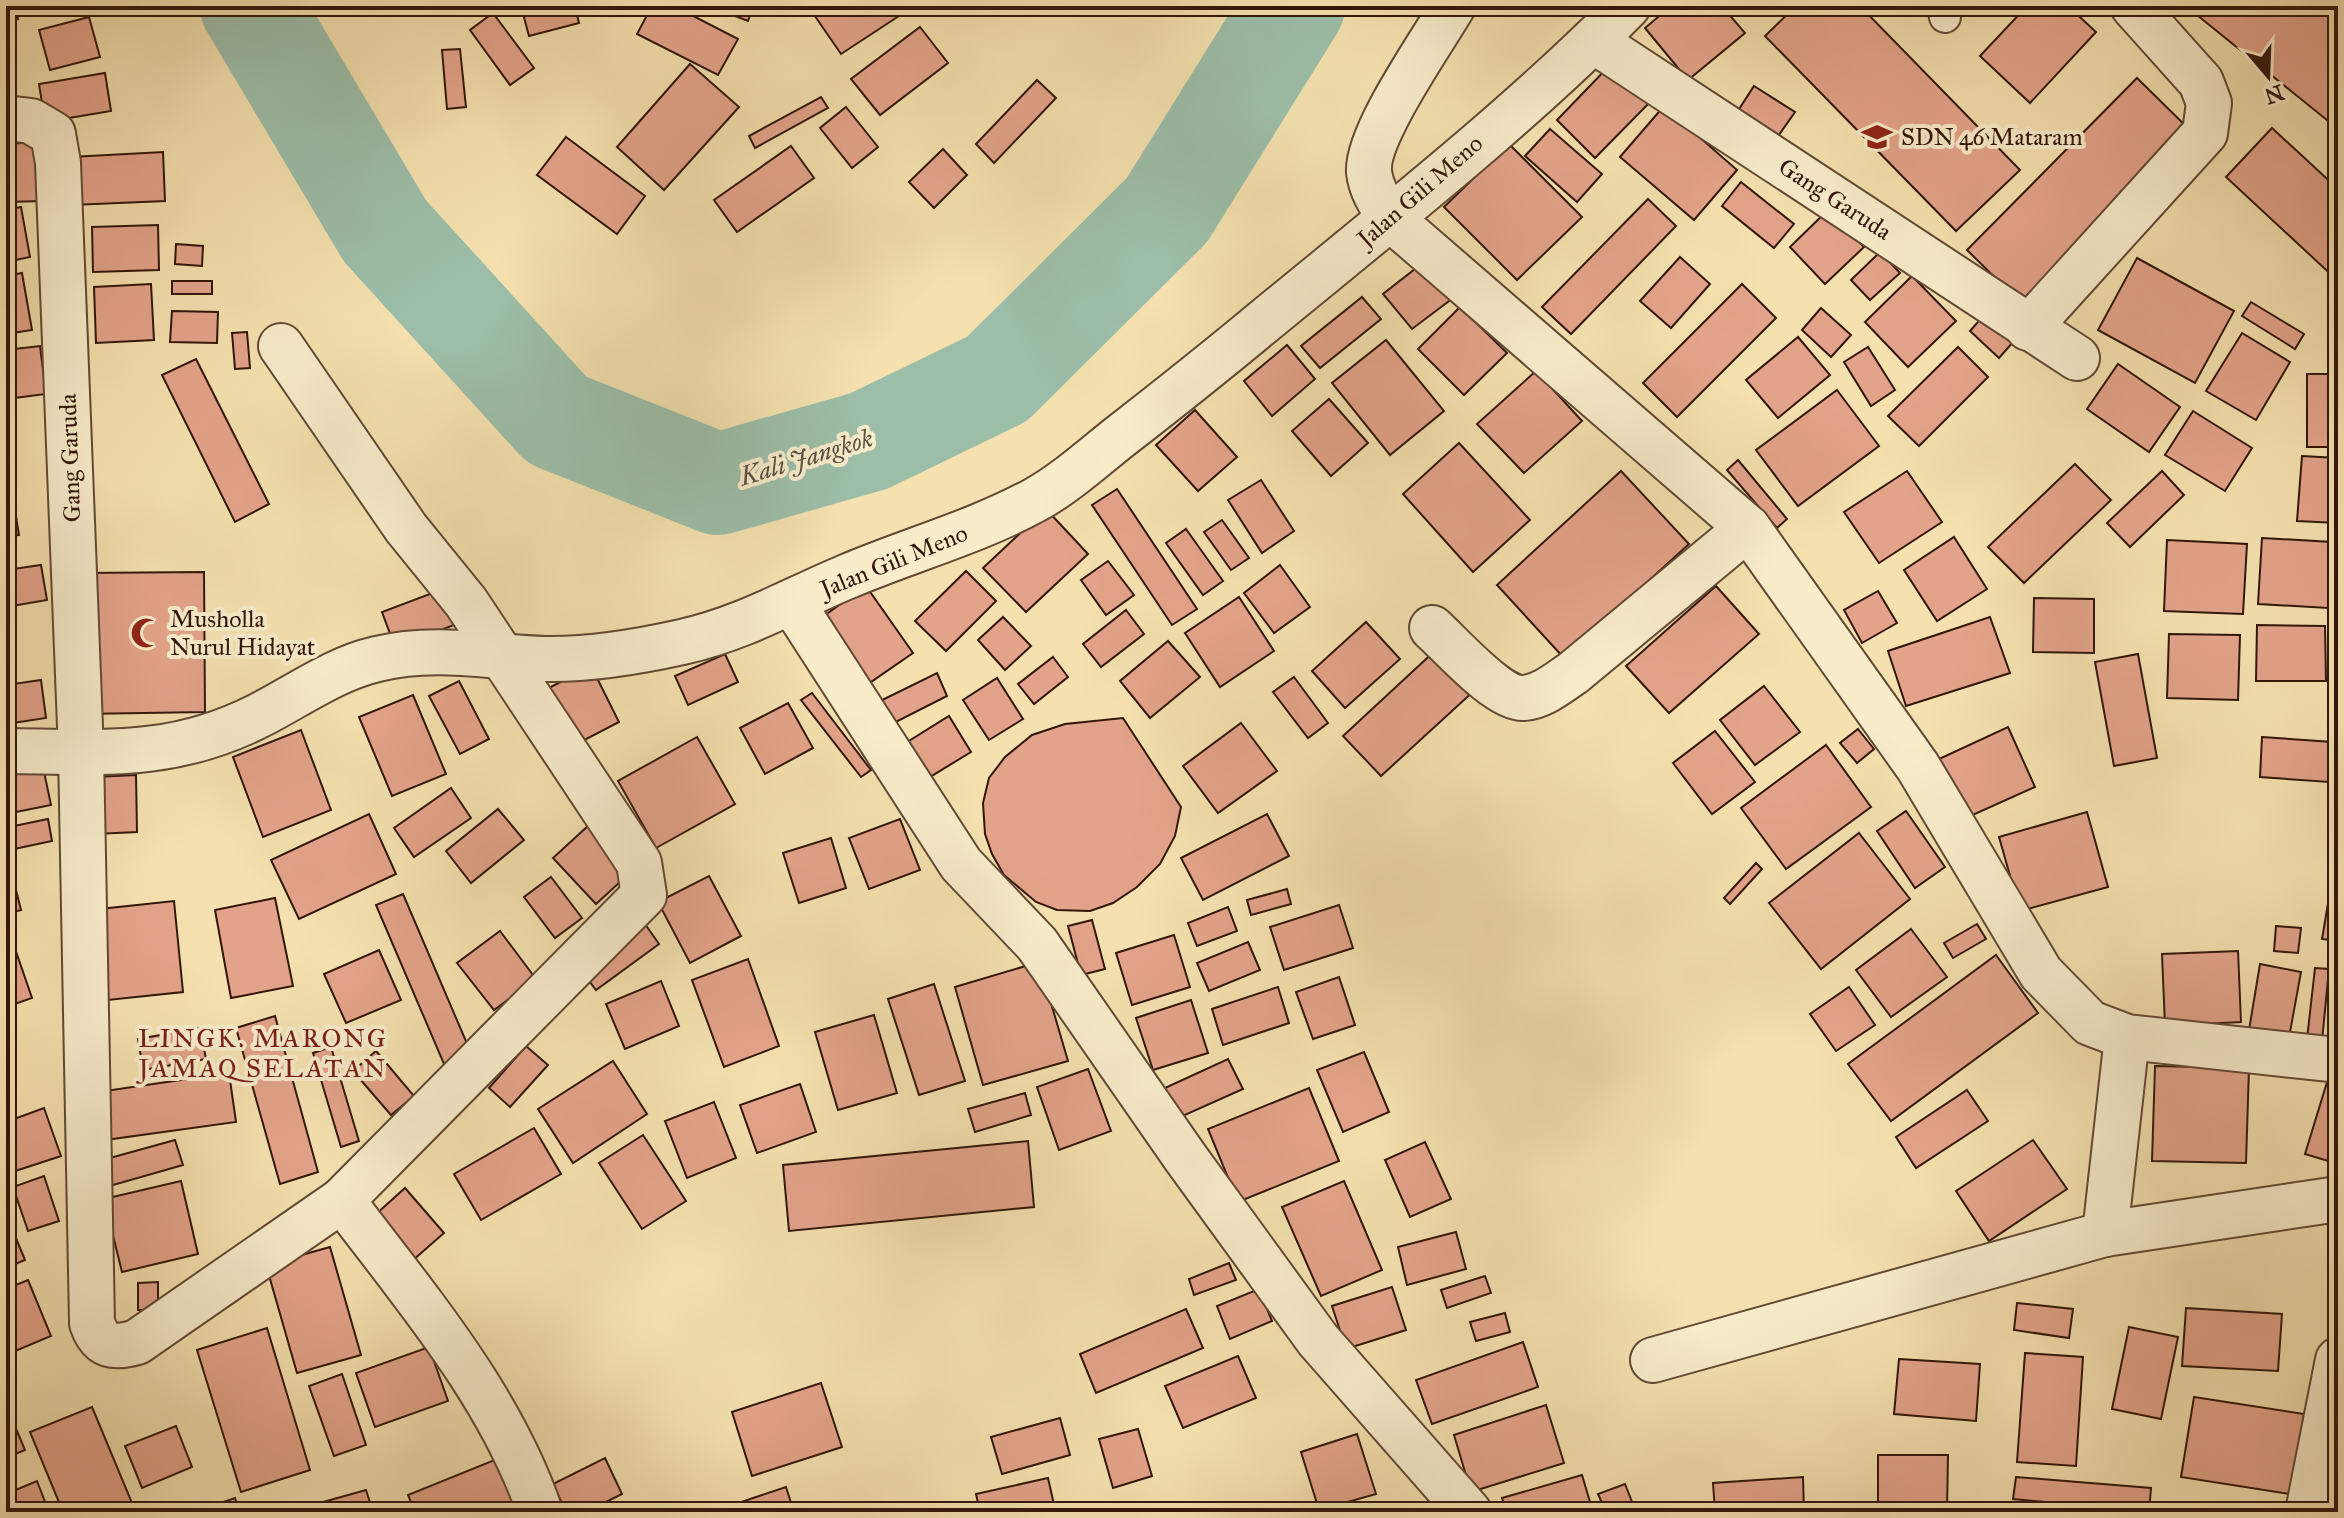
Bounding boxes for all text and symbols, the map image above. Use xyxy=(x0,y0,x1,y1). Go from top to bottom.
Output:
north arrow xyxy=(2228,36,2308,116)
text: N xyxy=(2261,79,2288,110)
school or university icon: SDN 46 Mataram xyxy=(1860,120,1894,154)
place label: SDN 46 Mataram xyxy=(1901,122,2083,152)
street label: Jalan Gili Meno xyxy=(1349,128,1489,256)
street label: Gang Garuda xyxy=(1773,151,1898,247)
street label: Gang Garuda xyxy=(53,392,87,523)
water label: Kali Jangkok xyxy=(734,421,877,493)
street label: Jalan Gili Meno xyxy=(813,518,972,605)
place label: Musholla Nurul Hidayat xyxy=(170,604,316,662)
mosque icon: Musholla Nurul Hidayat xyxy=(129,616,163,650)
district label: LINGK. MARONG JAMAQ SELATAN xyxy=(136,1022,388,1084)

